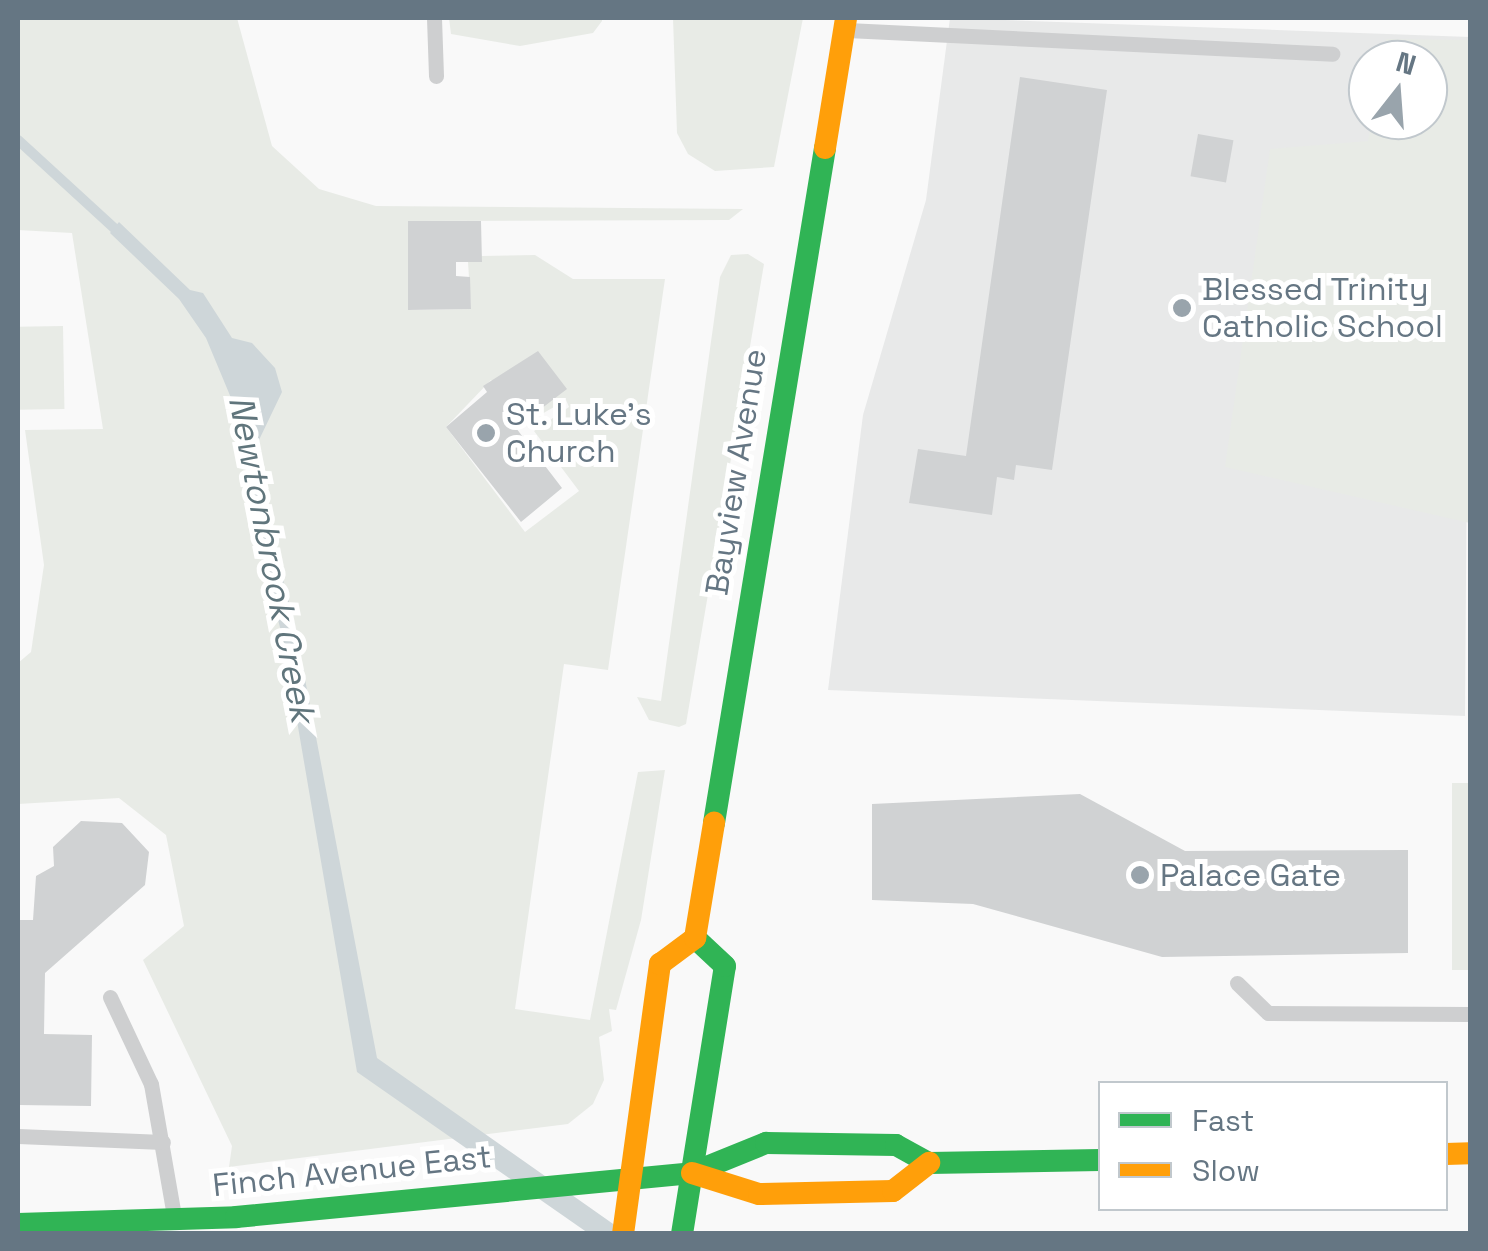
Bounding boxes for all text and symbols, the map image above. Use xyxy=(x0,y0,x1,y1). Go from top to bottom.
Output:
north arrow xyxy=(1348,40,1448,140)
text: N xyxy=(1392,43,1420,83)
place label: Blessed Trinity Catholic School xyxy=(1202,271,1443,346)
marker: Blessed Trinity Catholic School xyxy=(1171,297,1193,319)
street label: Bayview Avenue xyxy=(698,346,774,598)
water label: Newtonbrook Creek xyxy=(220,392,324,726)
place label: St. Luke’s Church xyxy=(506,396,653,471)
marker: St. Luke’s Church xyxy=(475,422,497,444)
place label: Palace Gate xyxy=(1160,856,1341,894)
marker: Palace Gate xyxy=(1129,864,1151,886)
legend xyxy=(1098,1081,1448,1211)
text: Fast xyxy=(1192,1101,1254,1140)
street label: Finch Avenue East xyxy=(211,1137,493,1205)
text: Slow xyxy=(1192,1151,1260,1190)

